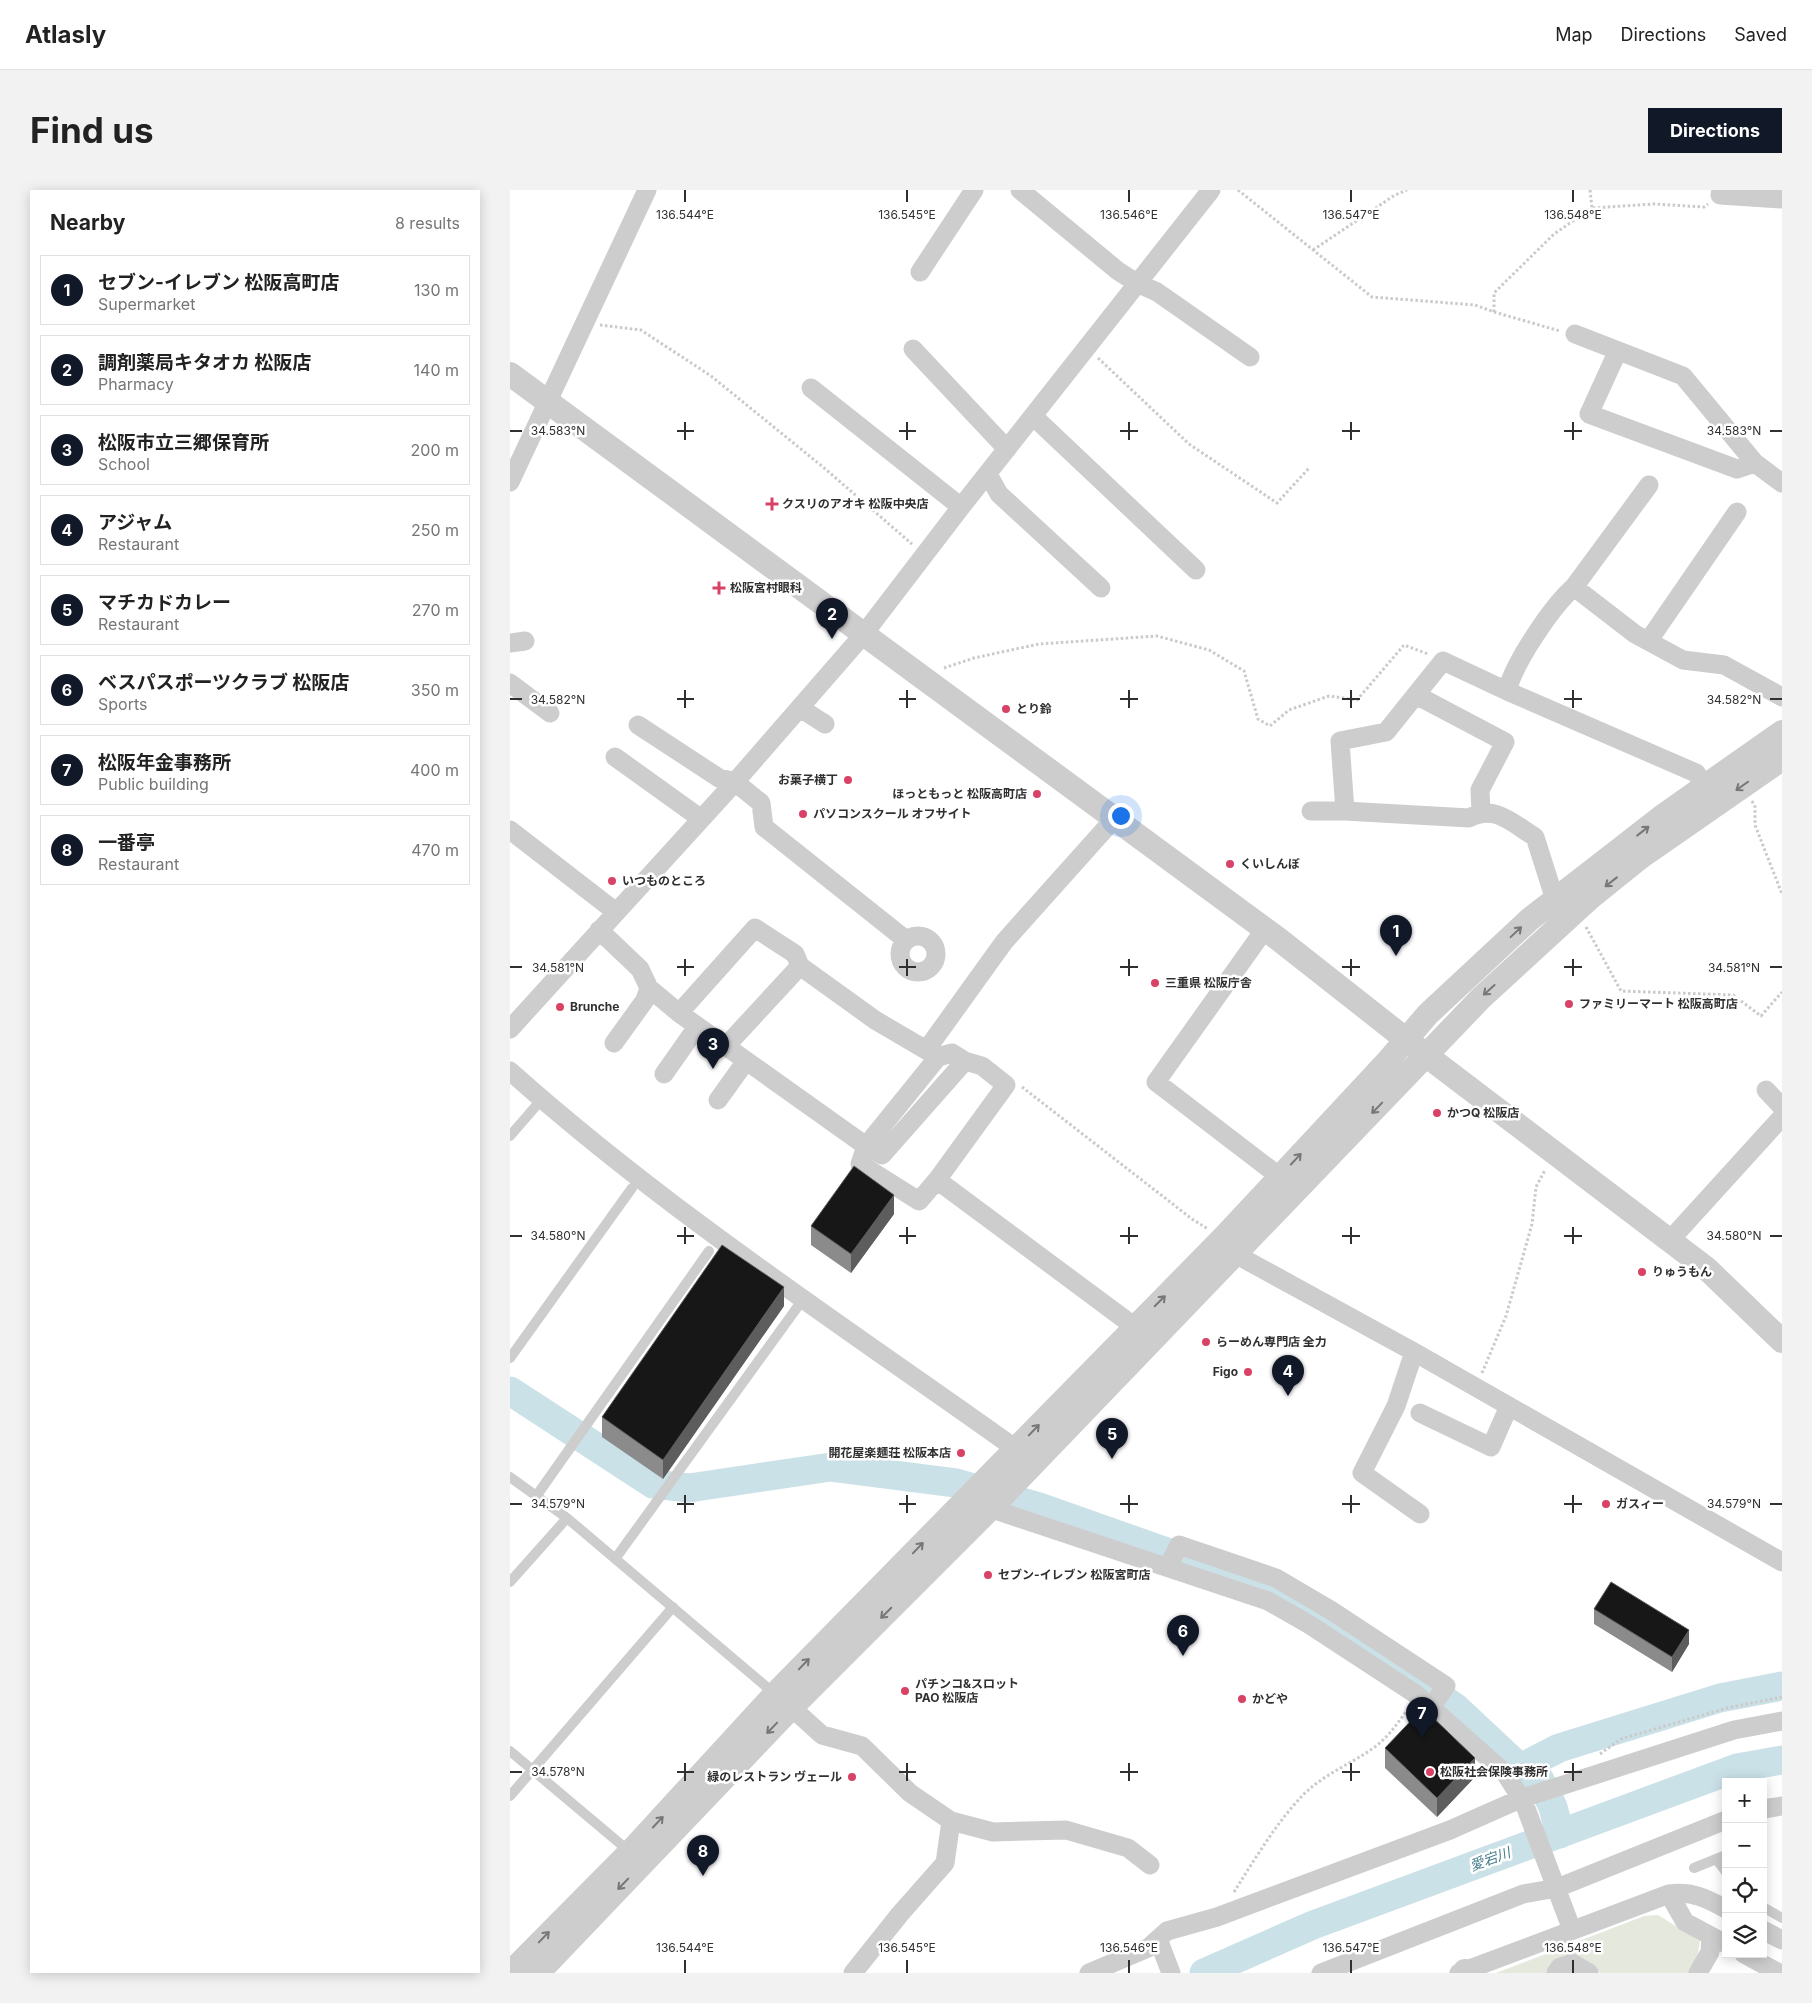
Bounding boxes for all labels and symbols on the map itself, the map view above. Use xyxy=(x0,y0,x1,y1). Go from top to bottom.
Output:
text: 136.544°E xyxy=(656,207,714,222)
text: 136.545°E xyxy=(878,207,936,222)
text: 136.546°E xyxy=(1100,207,1158,222)
text: 136.547°E xyxy=(1322,207,1380,222)
text: 136.548°E xyxy=(1544,207,1602,222)
text: 34.583°N xyxy=(531,423,585,438)
text: 34.583°N xyxy=(1707,423,1761,438)
place label: クスリのアオキ 松阪中央店 xyxy=(782,496,928,511)
marker: クスリのアオキ 松阪中央店 xyxy=(766,498,778,510)
place label: 松阪宮村眼科 xyxy=(730,580,802,595)
marker: 松阪宮村眼科 xyxy=(712,581,726,595)
pin: 2 xyxy=(816,598,848,639)
text: 34.582°N xyxy=(531,692,585,707)
text: 34.582°N xyxy=(1707,692,1761,707)
place label: とり鈴 xyxy=(1016,701,1052,716)
marker: とり鈴 xyxy=(1000,703,1012,715)
place label: お菓子横丁 xyxy=(778,772,838,787)
marker: お菓子横丁 xyxy=(842,774,854,786)
one-way arrow xyxy=(1735,781,1749,791)
place label: ほっともっと 松阪高町店 xyxy=(892,786,1027,801)
marker: ほっともっと 松阪高町店 xyxy=(1031,788,1043,800)
your location xyxy=(1108,803,1134,829)
place label: パソコンスクール オフサイト xyxy=(813,806,972,821)
marker: パソコンスクール オフサイト xyxy=(797,808,809,820)
one-way arrow xyxy=(1637,826,1650,837)
place label: くいしんぼ xyxy=(1240,856,1300,871)
marker: くいしんぼ xyxy=(1224,858,1236,870)
place label: いつものところ xyxy=(622,873,706,888)
marker: いつものところ xyxy=(606,875,618,887)
one-way arrow xyxy=(1604,876,1617,887)
pin: 1 xyxy=(1380,915,1412,956)
one-way arrow xyxy=(1510,926,1522,938)
text: 34.581°N xyxy=(532,960,584,975)
text: 34.581°N xyxy=(1708,960,1760,975)
place label: 三重県 松阪庁舎 xyxy=(1165,975,1252,990)
marker: 三重県 松阪庁舎 xyxy=(1149,977,1161,989)
one-way arrow xyxy=(1483,984,1496,996)
place label: ファミリーマート 松阪高町店 xyxy=(1579,996,1738,1011)
marker: ファミリーマート 松阪高町店 xyxy=(1563,998,1575,1010)
place label: Brunche xyxy=(570,999,619,1014)
marker: Brunche xyxy=(554,1001,566,1013)
pin: 3 xyxy=(697,1028,729,1069)
one-way arrow xyxy=(1371,1101,1383,1114)
place label: かつQ 松阪店 xyxy=(1447,1105,1519,1120)
marker: かつQ 松阪店 xyxy=(1431,1107,1443,1119)
one-way arrow xyxy=(1291,1152,1302,1165)
text: 34.580°N xyxy=(531,1228,585,1243)
text: 34.580°N xyxy=(1707,1228,1761,1243)
place label: りゅうもん xyxy=(1652,1264,1712,1279)
marker: りゅうもん xyxy=(1636,1266,1648,1278)
one-way arrow xyxy=(1154,1295,1166,1308)
place label: らーめん専門店 全力 xyxy=(1216,1334,1327,1349)
marker: らーめん専門店 全力 xyxy=(1200,1336,1212,1348)
pin: 4 xyxy=(1272,1355,1304,1396)
place label: Figo xyxy=(1213,1364,1238,1379)
marker: Figo xyxy=(1242,1366,1254,1378)
pin: 5 xyxy=(1096,1418,1128,1459)
one-way arrow xyxy=(1028,1424,1040,1436)
place label: 開花屋楽麺荘 松阪本店 xyxy=(828,1445,951,1460)
marker: 開花屋楽麺荘 松阪本店 xyxy=(955,1447,967,1459)
text: 34.579°N xyxy=(531,1496,585,1511)
place label: ガスィー xyxy=(1616,1496,1664,1511)
text: 34.579°N xyxy=(1707,1496,1761,1511)
marker: ガスィー xyxy=(1600,1498,1612,1510)
one-way arrow xyxy=(912,1542,924,1555)
place label: セブン-イレブン 松阪宮町店 xyxy=(998,1567,1150,1582)
marker: セブン-イレブン 松阪宮町店 xyxy=(982,1569,994,1581)
one-way arrow xyxy=(880,1607,892,1619)
pin: 6 xyxy=(1167,1615,1199,1656)
one-way arrow xyxy=(798,1658,810,1670)
place label: パチンコ&スロット PAO 松阪店 xyxy=(915,1676,1019,1705)
marker: パチンコ&スロット PAO 松阪店 xyxy=(899,1685,911,1697)
place label: かどや xyxy=(1252,1691,1288,1706)
marker: かどや xyxy=(1236,1693,1248,1705)
pin: 7 xyxy=(1406,1697,1438,1738)
one-way arrow xyxy=(766,1722,778,1735)
text: 34.578°N xyxy=(531,1764,585,1779)
place label: 松阪社会保険事務所 xyxy=(1440,1764,1548,1779)
marker: 松阪社会保険事務所 xyxy=(1424,1766,1436,1778)
place label: 緑のレストラン ヴェール xyxy=(707,1769,842,1784)
marker: 緑のレストラン ヴェール xyxy=(846,1771,858,1783)
one-way arrow xyxy=(652,1815,664,1828)
pin: 8 xyxy=(687,1835,719,1876)
water label: 愛宕川 xyxy=(1467,1843,1514,1874)
one-way arrow xyxy=(617,1878,629,1890)
one-way arrow xyxy=(538,1931,550,1944)
text: 136.544°E xyxy=(656,1940,714,1955)
text: 136.545°E xyxy=(878,1940,936,1955)
text: 136.546°E xyxy=(1100,1940,1158,1955)
text: 136.547°E xyxy=(1322,1940,1380,1955)
text: 136.548°E xyxy=(1544,1940,1602,1955)

